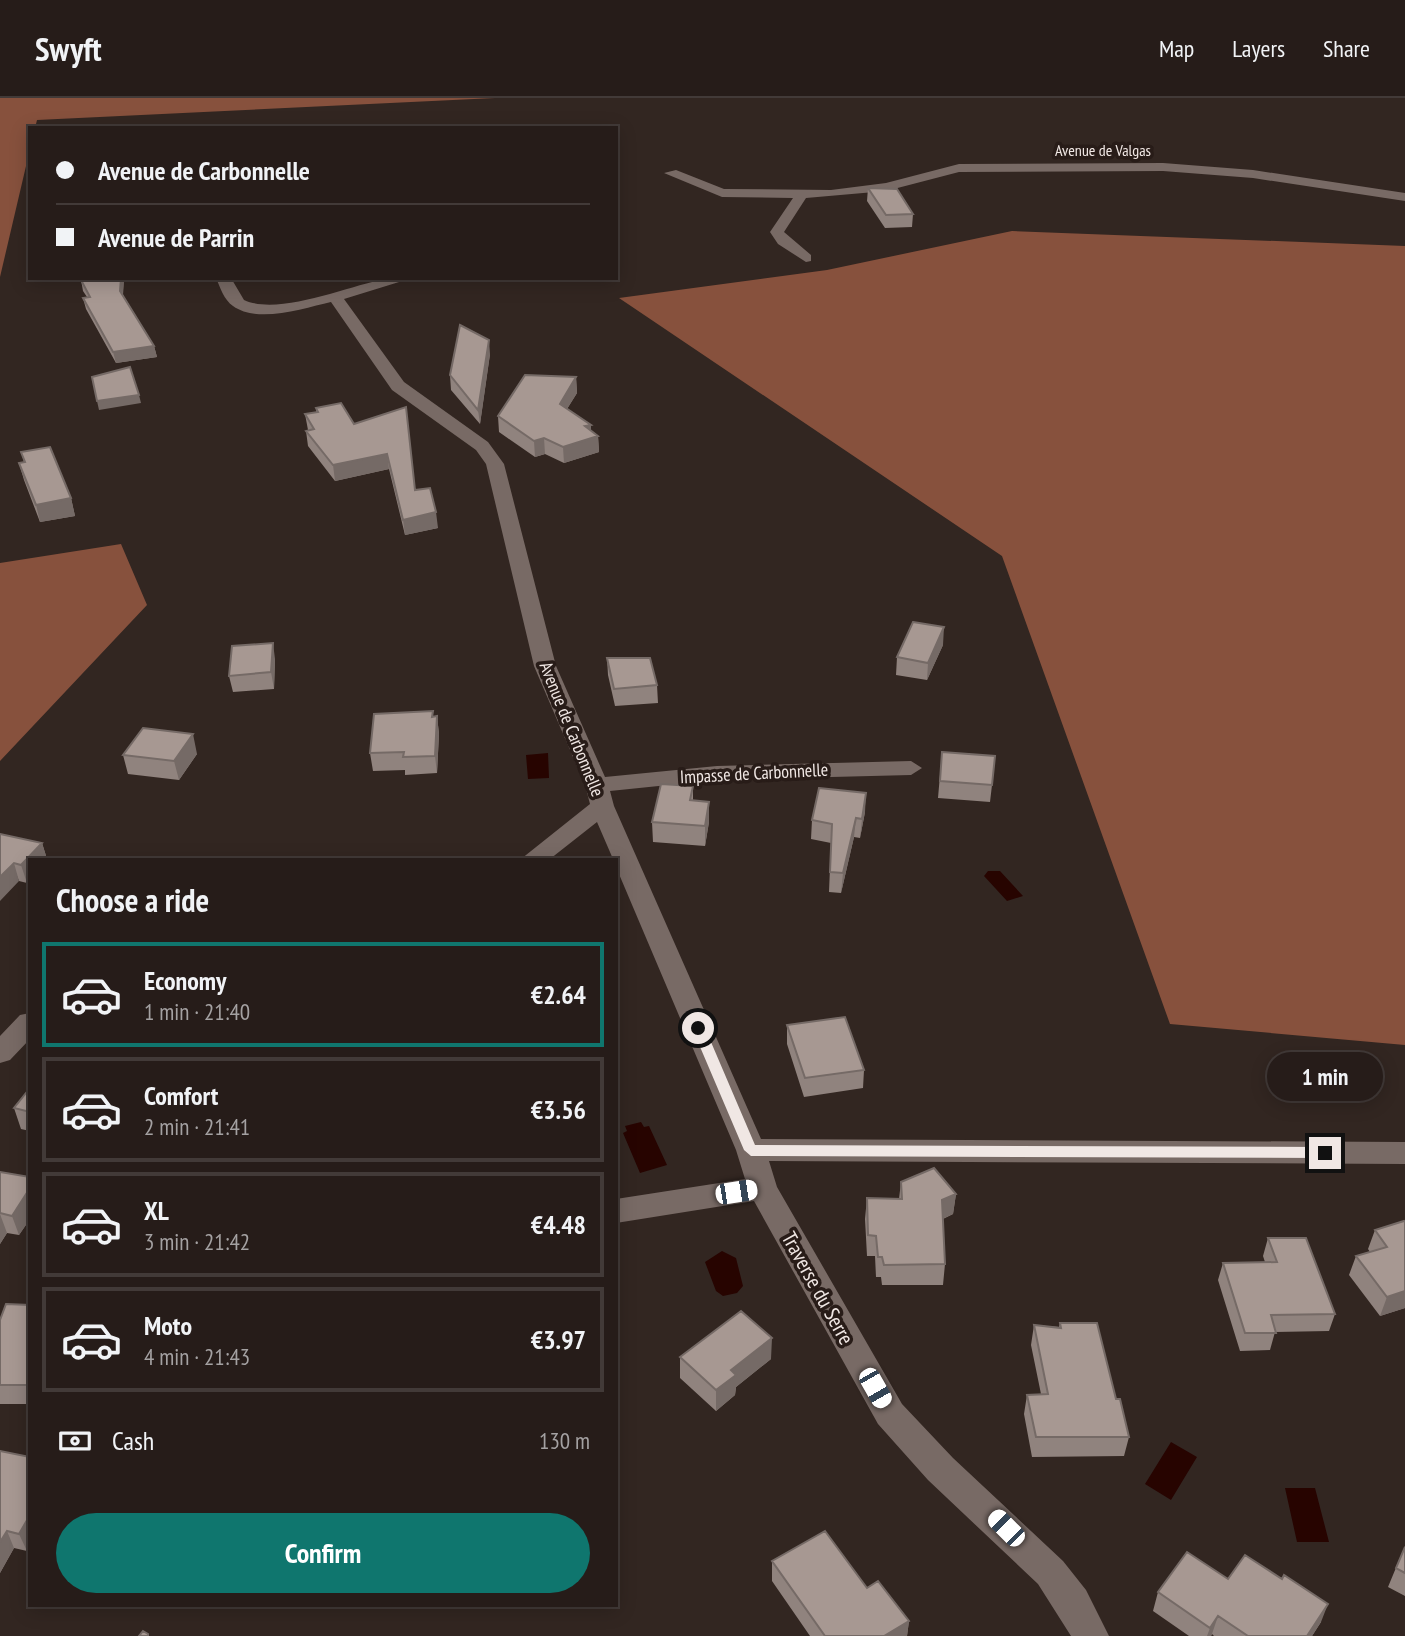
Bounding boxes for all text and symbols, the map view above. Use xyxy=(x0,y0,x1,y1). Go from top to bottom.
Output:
text: Swyft xyxy=(35,27,102,70)
text: Map xyxy=(1159,33,1194,64)
text: Layers xyxy=(1232,33,1285,64)
text: Share xyxy=(1323,33,1370,64)
street label: Avenue de Valgas xyxy=(1055,140,1151,160)
text: Avenue de Carbonnelle xyxy=(98,154,310,187)
text: Avenue de Parrin xyxy=(98,221,254,254)
street label: Avenue de Carbonnelle xyxy=(535,658,609,800)
street label: Impasse de Carbonnelle xyxy=(679,758,829,788)
text: Choose a ride xyxy=(56,879,209,921)
icon: car xyxy=(60,963,123,1026)
text: Economy xyxy=(144,964,226,997)
text: €2.64 xyxy=(531,978,586,1011)
text: 1 min · 21:40 xyxy=(144,997,250,1026)
route start xyxy=(682,1012,714,1044)
callout: 1 min xyxy=(1267,1052,1383,1100)
text: 1 min xyxy=(1302,1062,1348,1091)
icon: car xyxy=(60,1078,123,1141)
text: Comfort xyxy=(144,1079,218,1112)
text: €3.56 xyxy=(531,1093,586,1126)
text: 2 min · 21:41 xyxy=(144,1112,250,1141)
route end xyxy=(1309,1137,1341,1169)
car xyxy=(714,1178,759,1206)
icon: car xyxy=(60,1193,123,1256)
text: XL xyxy=(144,1194,169,1227)
text: €4.48 xyxy=(531,1208,586,1241)
text: 3 min · 21:42 xyxy=(144,1227,250,1256)
street label: Traverse du Serre xyxy=(776,1227,860,1349)
icon: car xyxy=(60,1308,123,1371)
text: Moto xyxy=(144,1309,192,1342)
text: €3.97 xyxy=(531,1323,586,1356)
text: 4 min · 21:43 xyxy=(144,1342,250,1371)
car xyxy=(856,1365,895,1411)
icon: cash xyxy=(56,1422,94,1460)
text: Cash xyxy=(112,1424,154,1457)
text: 130 m xyxy=(539,1426,590,1455)
car xyxy=(984,1506,1029,1550)
button: Confirm xyxy=(56,1513,590,1593)

